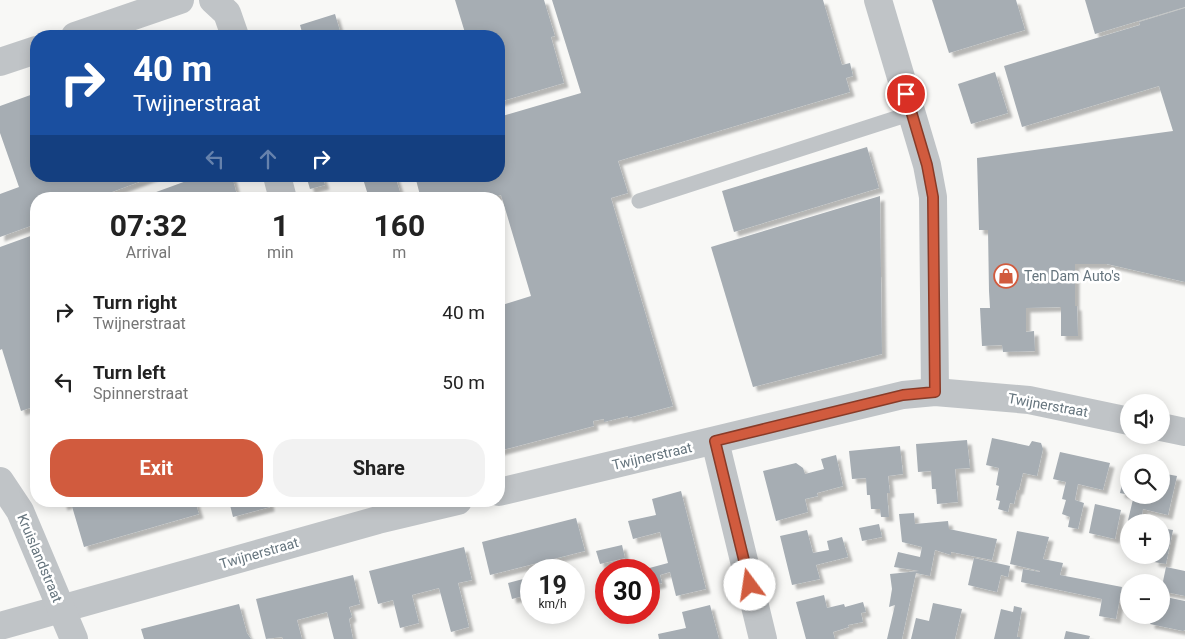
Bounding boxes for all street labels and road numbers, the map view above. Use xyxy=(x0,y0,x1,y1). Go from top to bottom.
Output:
street label: Twijnerstraat xyxy=(1007,390,1090,420)
street label: Twijnerstraat xyxy=(611,439,694,473)
street label: Kruislandstraat xyxy=(14,511,66,605)
street label: Twijnerstraat xyxy=(218,534,301,572)

